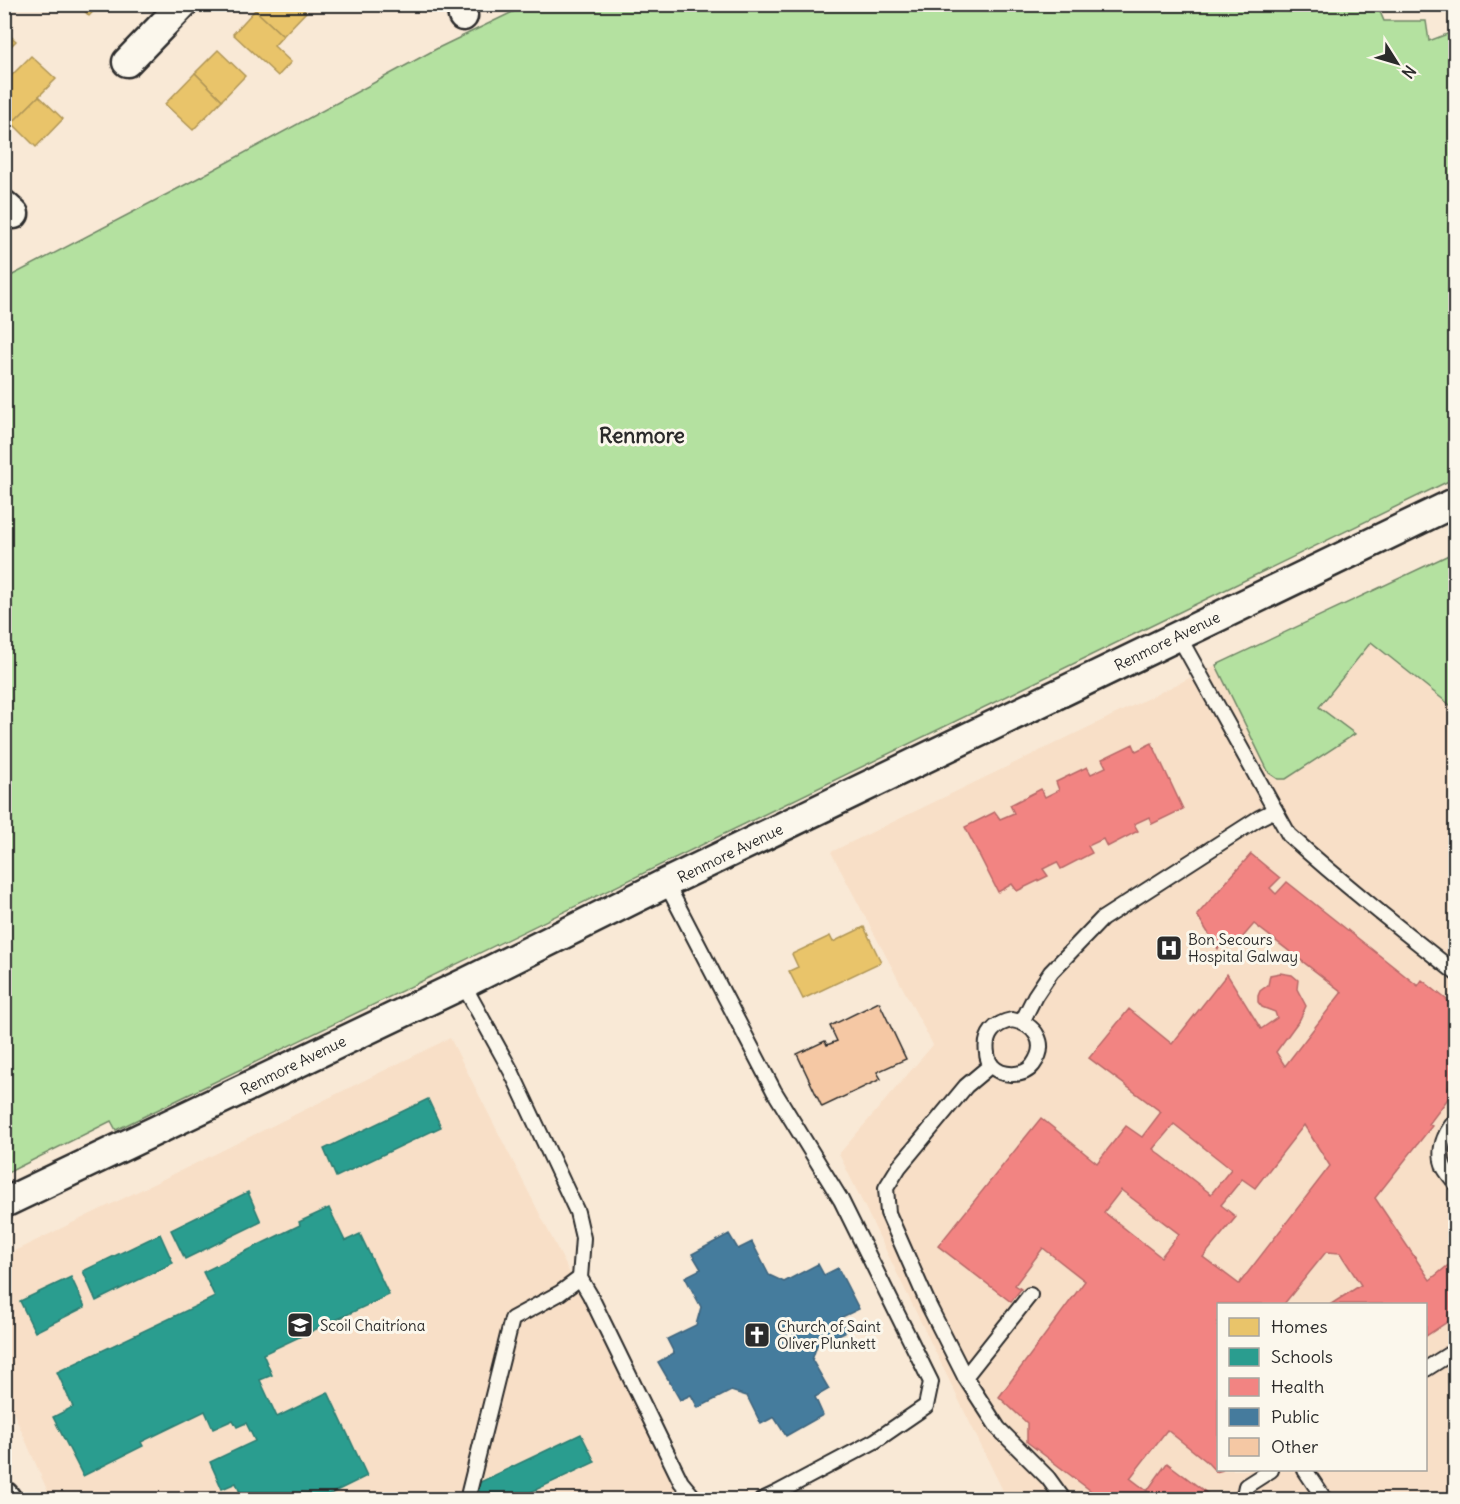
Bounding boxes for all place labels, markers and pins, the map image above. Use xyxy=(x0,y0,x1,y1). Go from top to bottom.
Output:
place label: Bon Secours Hospital Galway xyxy=(1188,930,1298,966)
hospital icon: Bon Secours Hospital Galway xyxy=(1154,933,1184,963)
school or university icon: Scoil Chaitríona xyxy=(285,1310,315,1340)
place label: Scoil Chaitríona xyxy=(320,1316,426,1335)
place label: Church of Saint Oliver Plunkett xyxy=(777,1317,881,1353)
church icon: Church of Saint Oliver Plunkett xyxy=(742,1320,772,1350)

